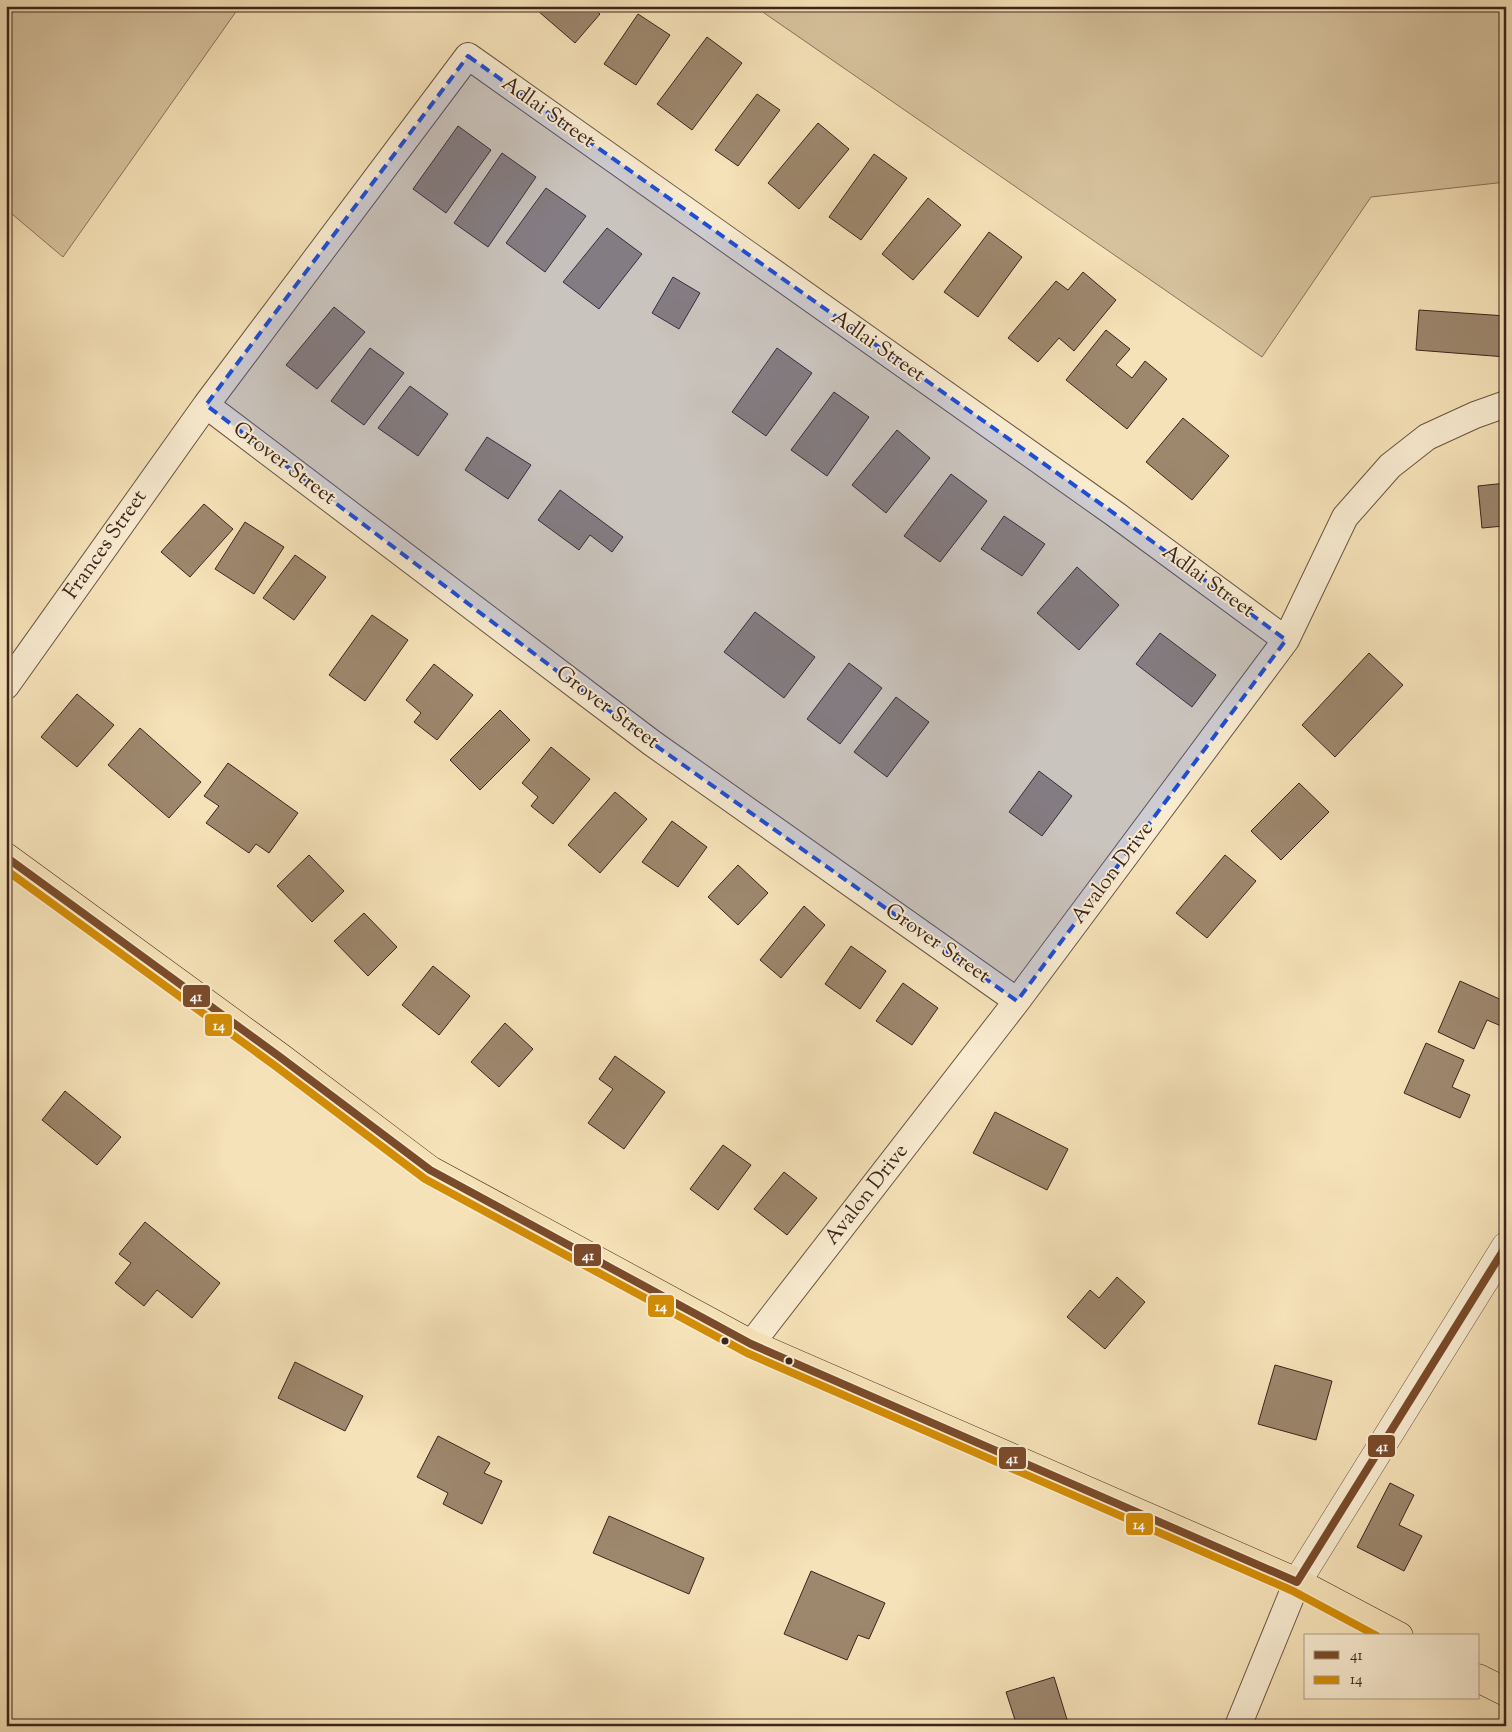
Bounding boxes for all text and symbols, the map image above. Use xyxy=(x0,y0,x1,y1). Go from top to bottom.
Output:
street label: Adlai Street xyxy=(495,70,601,156)
street label: Adlai Street xyxy=(825,304,931,390)
street label: Grover Street xyxy=(226,415,342,513)
street label: Frances Street xyxy=(57,484,155,606)
street label: Adlai Street xyxy=(1155,538,1261,626)
street label: Grover Street xyxy=(549,659,665,757)
street label: Avalon Drive xyxy=(1065,816,1161,930)
street label: Grover Street xyxy=(878,897,996,991)
line badge: 41 xyxy=(182,984,211,1008)
text: 41 xyxy=(189,988,202,1008)
line badge: 14 xyxy=(204,1013,233,1037)
text: 14 xyxy=(213,1017,225,1037)
street label: Avalon Drive xyxy=(818,1138,916,1252)
line badge: 41 xyxy=(573,1243,602,1267)
text: 41 xyxy=(581,1247,594,1267)
line badge: 14 xyxy=(647,1294,675,1318)
text: 14 xyxy=(655,1298,667,1318)
unlabelled marker xyxy=(720,1336,730,1346)
unlabelled marker xyxy=(784,1356,794,1366)
line badge: 41 xyxy=(1367,1434,1396,1458)
text: 41 xyxy=(1375,1438,1388,1458)
line badge: 41 xyxy=(998,1446,1027,1470)
text: 41 xyxy=(1005,1450,1018,1470)
line badge: 14 xyxy=(1125,1512,1154,1536)
text: 14 xyxy=(1133,1516,1145,1536)
legend xyxy=(1304,1634,1480,1700)
text: 41 xyxy=(1350,1646,1363,1667)
text: 14 xyxy=(1350,1670,1363,1691)

